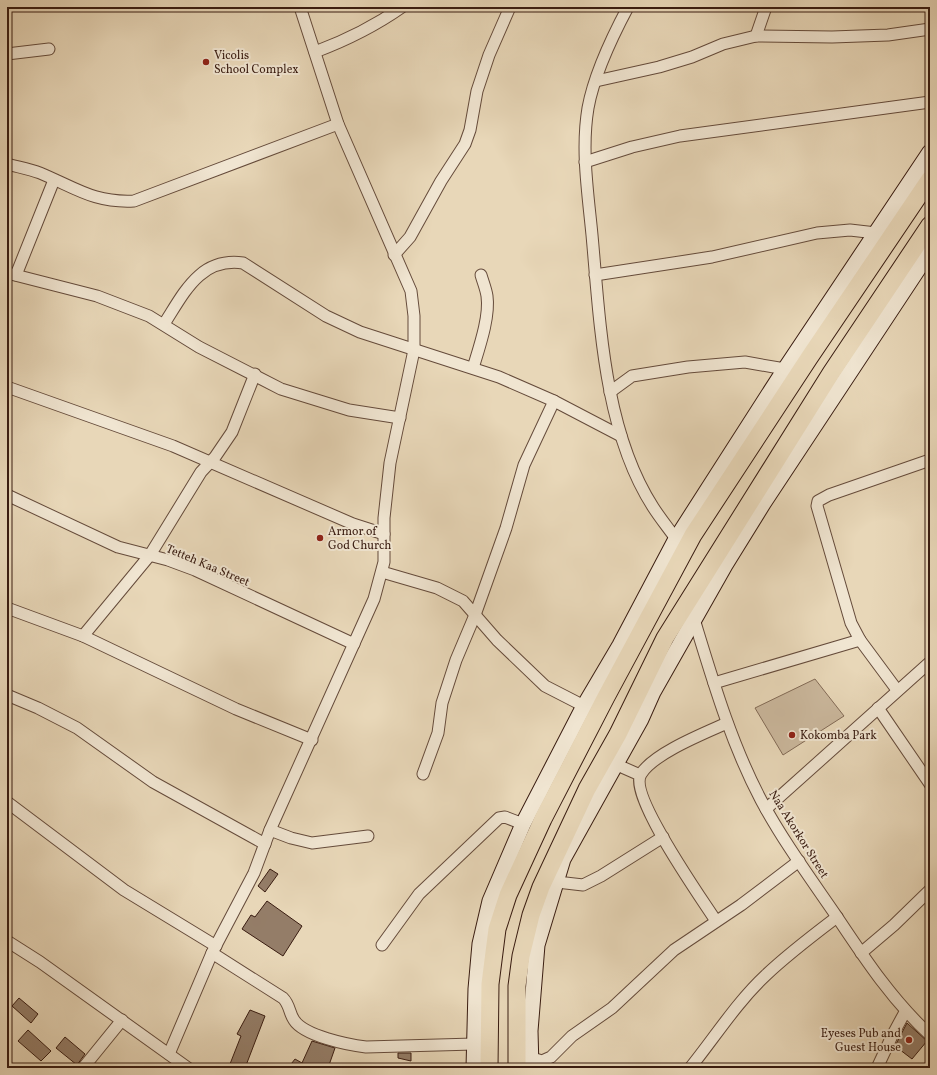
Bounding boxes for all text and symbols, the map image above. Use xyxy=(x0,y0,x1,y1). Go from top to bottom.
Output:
place label: Vicolis School Complex xyxy=(214,48,299,78)
marker: Vicolis School Complex xyxy=(201,57,211,67)
place label: Armor of God Church xyxy=(328,524,391,554)
marker: Armor of God Church xyxy=(315,533,325,543)
street label: Tetteh Kaa Street xyxy=(163,541,252,591)
place label: Kokomba Park xyxy=(800,728,877,744)
marker: Kokomba Park xyxy=(787,730,797,740)
street label: Naa Akorkor Street xyxy=(765,787,832,882)
place label: Eyeses Pub and Guest House xyxy=(821,1026,901,1056)
marker: Eyeses Pub and Guest House xyxy=(904,1035,914,1045)

